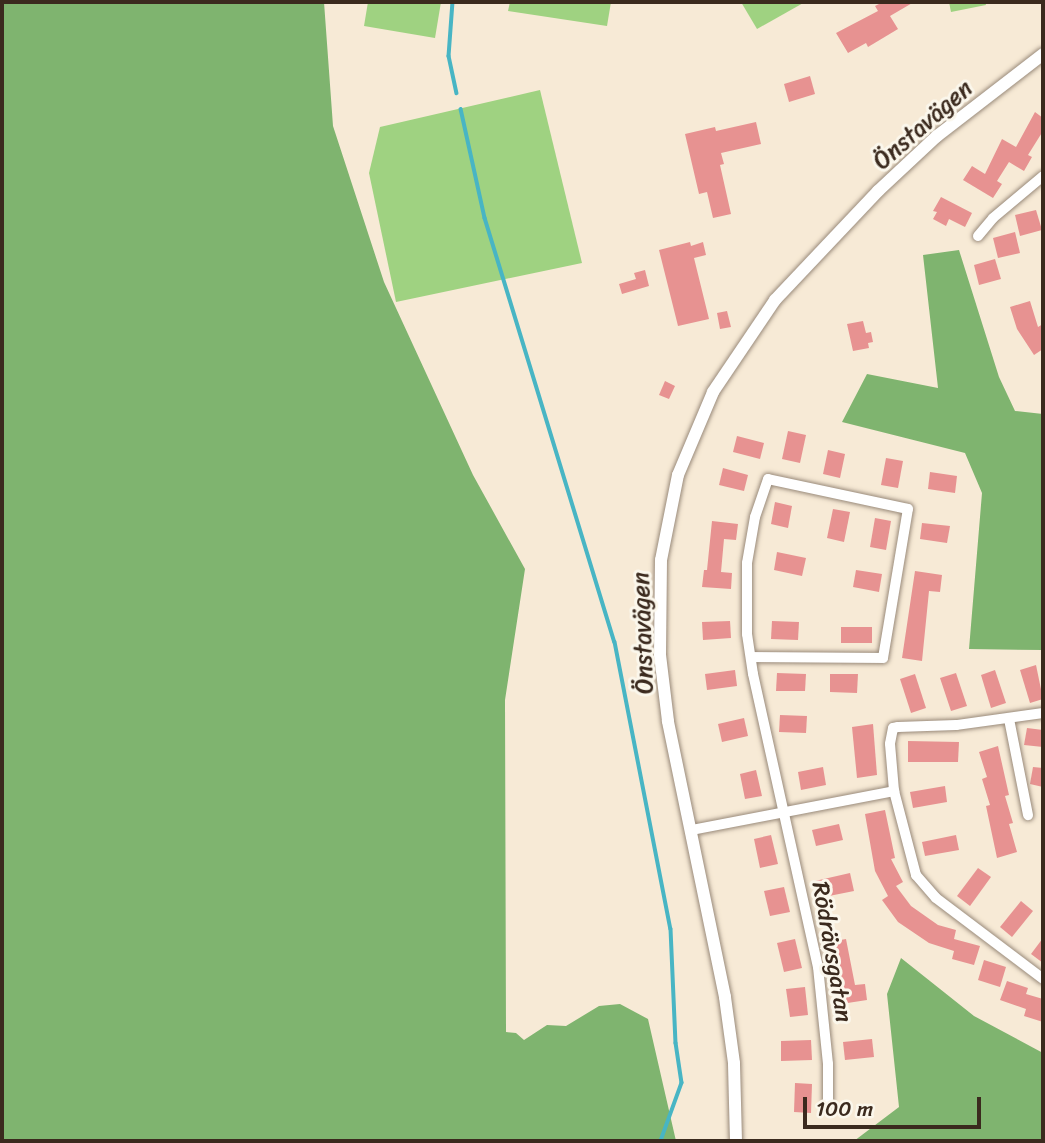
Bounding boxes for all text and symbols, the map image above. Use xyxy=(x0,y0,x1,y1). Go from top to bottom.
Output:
street label: Önstavägen xyxy=(868,74,978,176)
street label: Önstavägen xyxy=(626,572,660,694)
street label: Rödrävsgatan xyxy=(805,879,859,1025)
scale bar xyxy=(807,1084,986,1128)
text: 100 m xyxy=(816,1090,873,1128)

